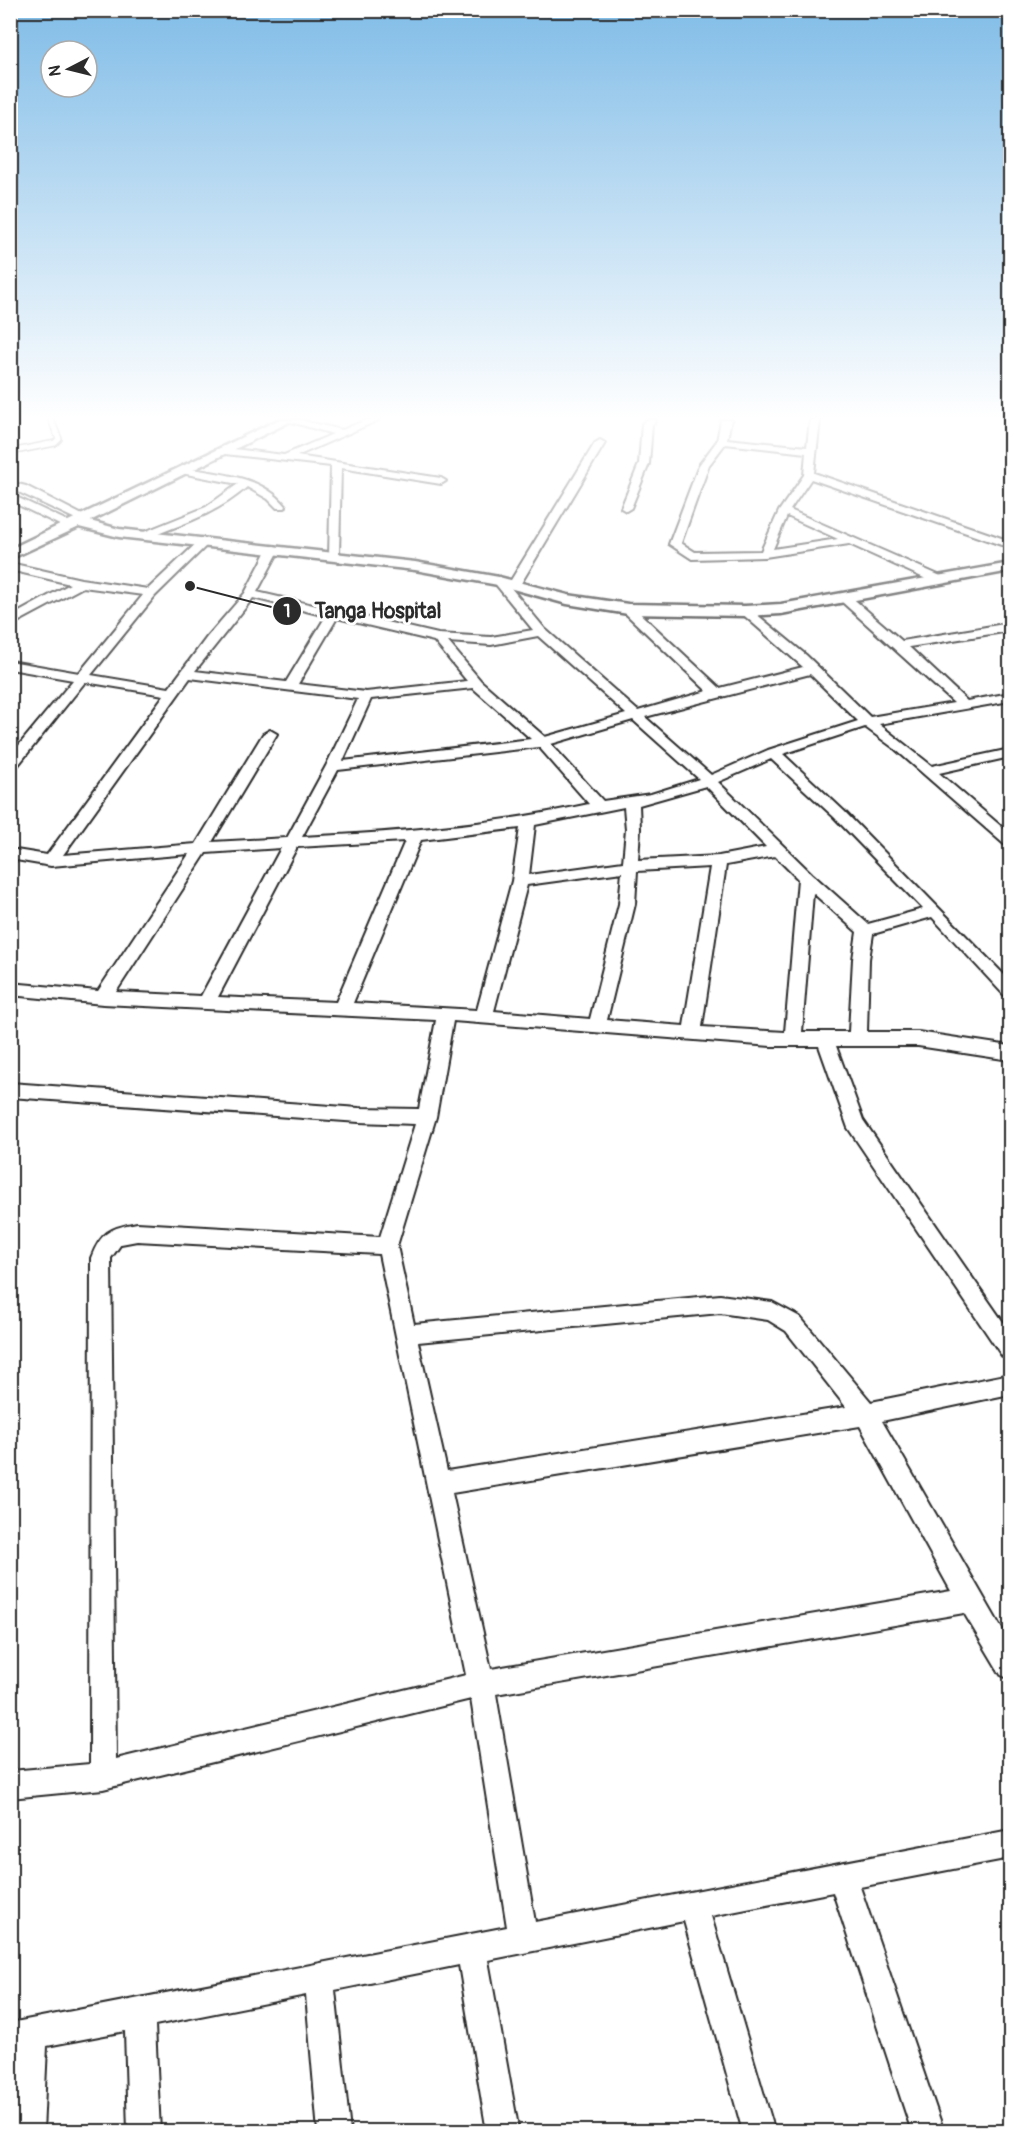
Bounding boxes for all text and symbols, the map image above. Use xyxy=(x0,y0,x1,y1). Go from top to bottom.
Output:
north arrow xyxy=(39,39,99,99)
text: N xyxy=(44,64,66,77)
callout: Tanga Hospital xyxy=(272,591,454,630)
text: Tanga Hospital xyxy=(313,598,442,625)
text: 1 xyxy=(283,600,291,623)

